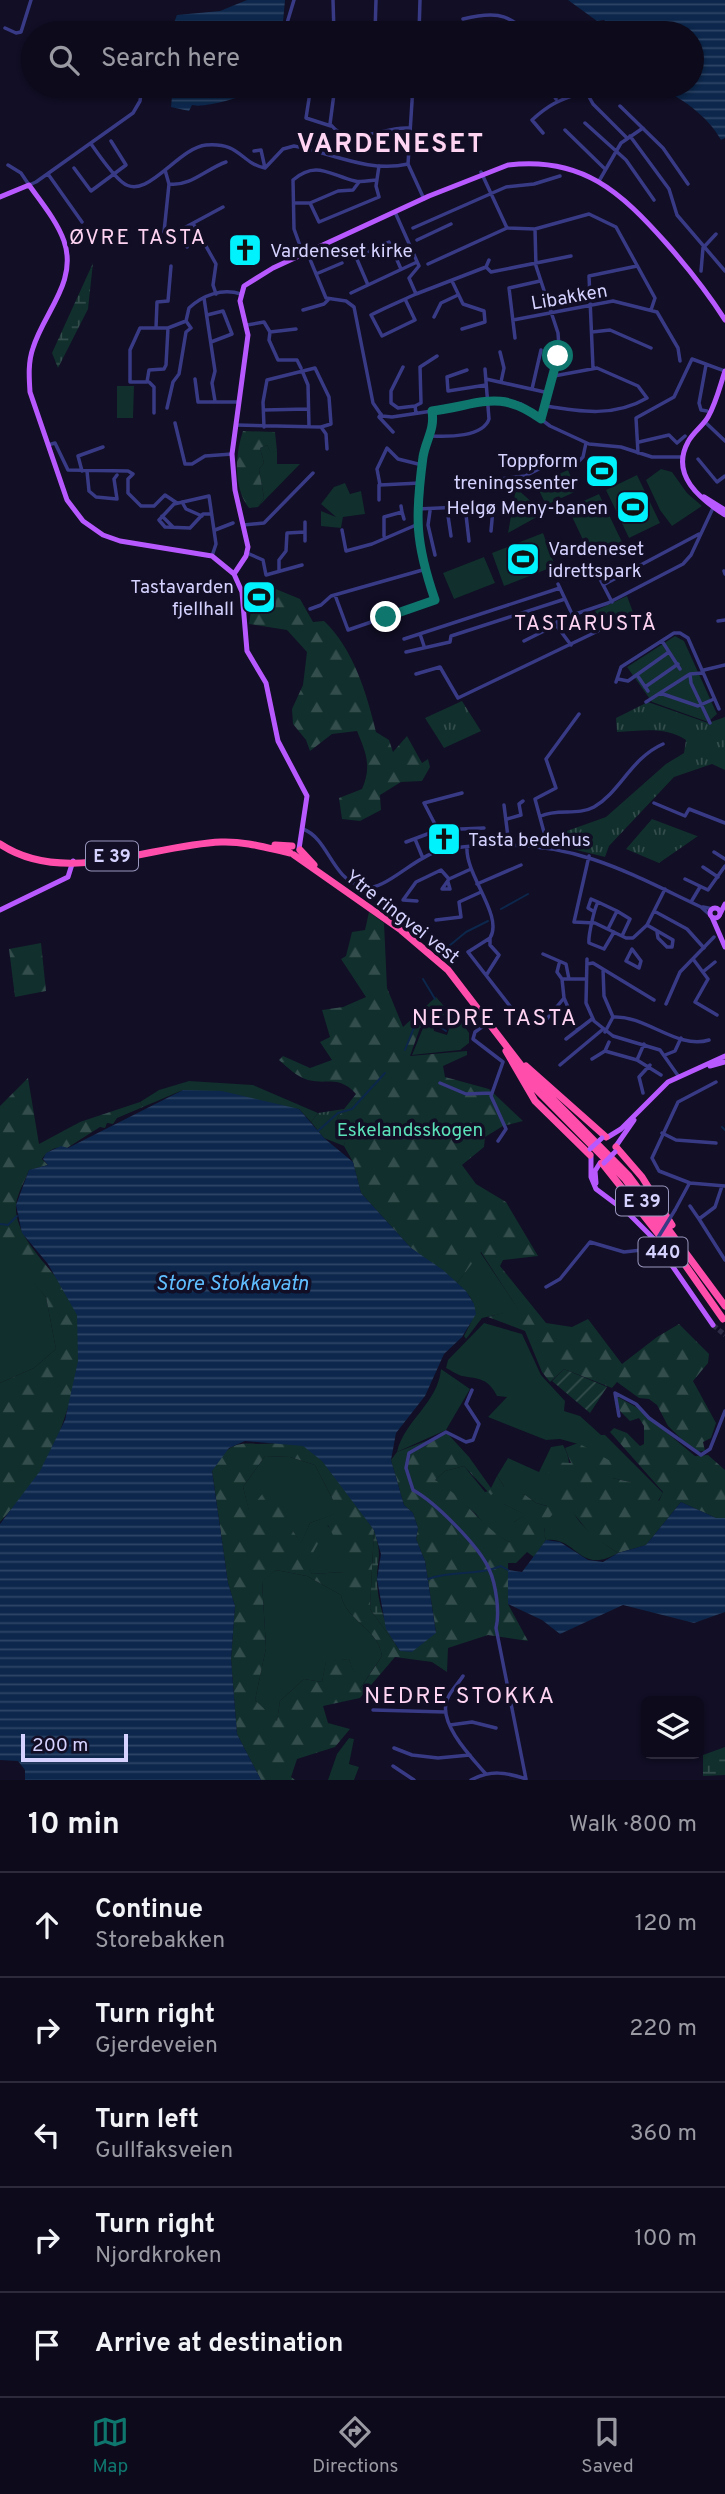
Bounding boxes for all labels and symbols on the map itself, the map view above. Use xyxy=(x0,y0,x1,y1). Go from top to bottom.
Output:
district label: VARDENESET xyxy=(297,129,485,162)
district label: ØVRE TASTA xyxy=(69,225,207,252)
church icon: Vardeneset kirke xyxy=(226,231,264,269)
place label: Vardeneset kirke xyxy=(270,240,413,264)
street label: Libakken xyxy=(529,279,609,316)
route start xyxy=(542,340,573,371)
place label: Toppform treningssenter xyxy=(454,450,579,496)
sports icon: Toppform treningssenter xyxy=(583,452,621,490)
sports icon: Helgø Meny-banen xyxy=(614,488,652,526)
place label: Helgø Meny-banen xyxy=(446,497,608,521)
place label: Vardeneset idrettspark xyxy=(548,538,644,584)
sports icon: Vardeneset idrettspark xyxy=(504,540,542,578)
place label: Tastavarden fjellhall xyxy=(130,576,234,622)
sports icon: Tastavarden fjellhall xyxy=(240,578,278,616)
route end xyxy=(370,601,401,632)
district label: TASTARUSTÅ xyxy=(514,611,658,638)
church icon: Tasta bedehus xyxy=(425,820,463,858)
place label: Tasta bedehus xyxy=(468,829,591,853)
road number: E 39 xyxy=(86,842,138,870)
street label: Ytre ringvei vest xyxy=(340,865,464,970)
district label: NEDRE TASTA xyxy=(412,1005,578,1034)
park label: Eskelandsskogen xyxy=(337,1119,483,1143)
road number: E 39 xyxy=(616,1186,668,1216)
road number: 440 xyxy=(638,1238,688,1266)
water label: Store Stokkavatn xyxy=(156,1271,309,1298)
district label: NEDRE STOKKA xyxy=(364,1683,556,1712)
scale bar xyxy=(21,1731,128,1763)

